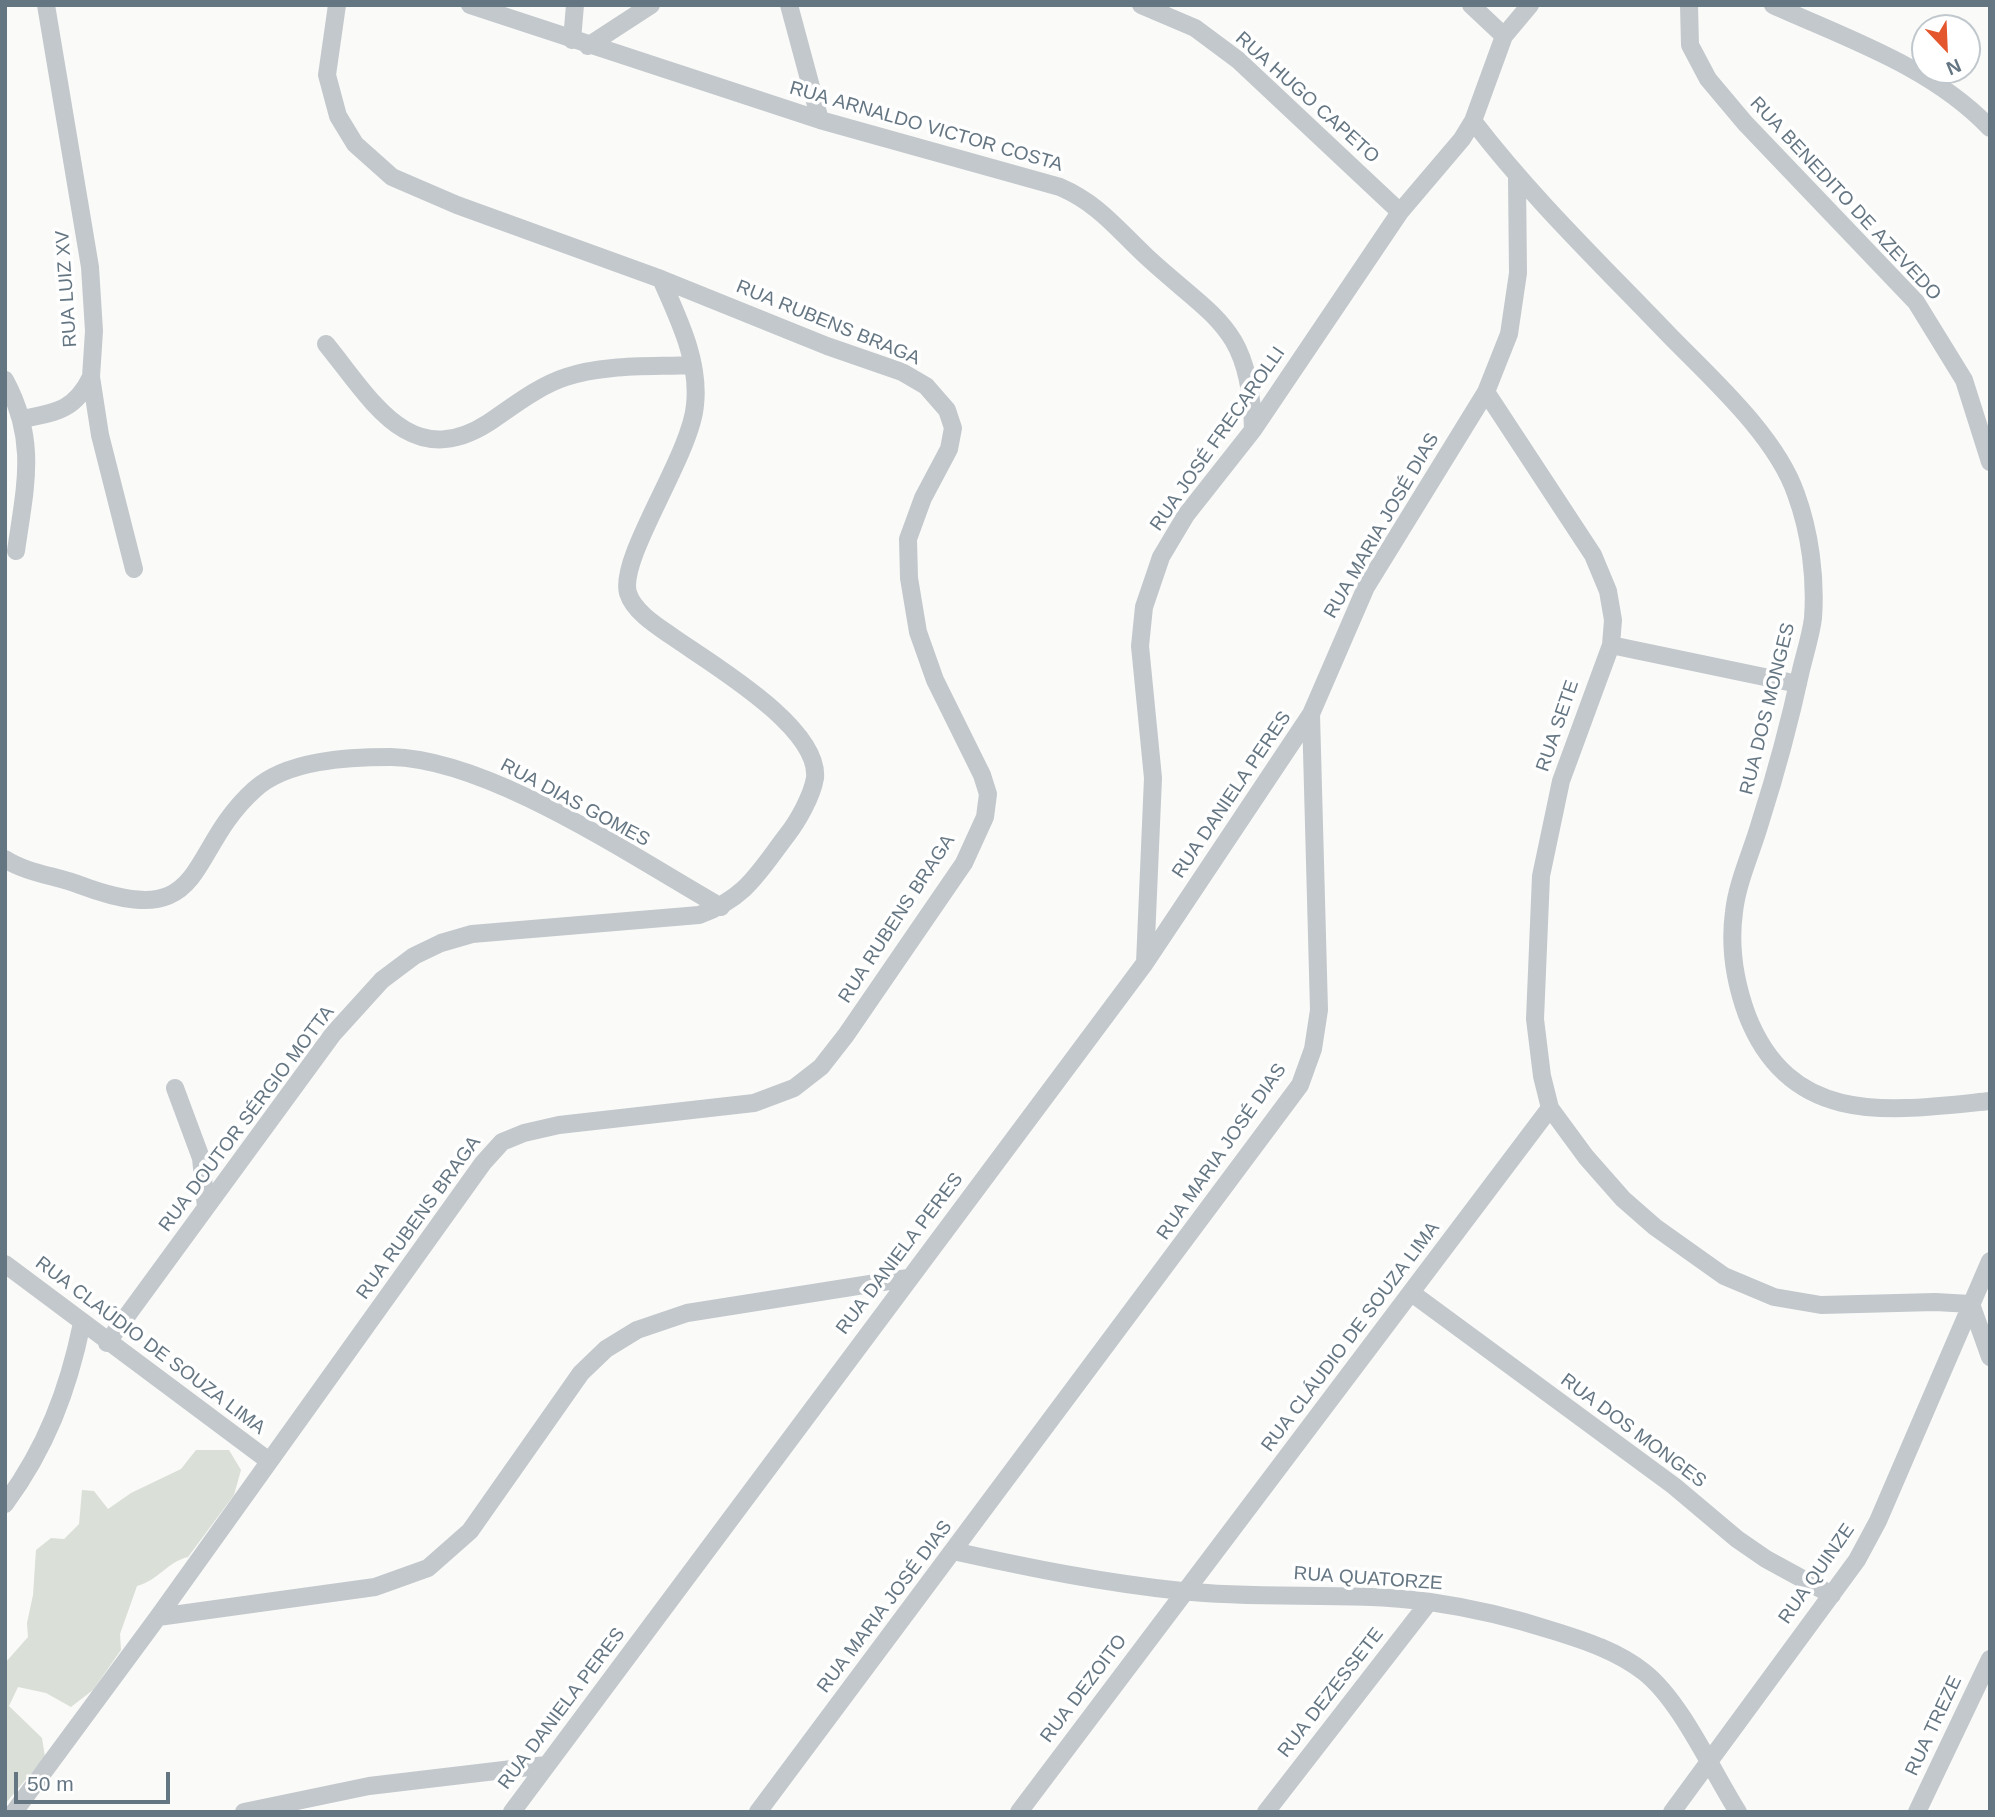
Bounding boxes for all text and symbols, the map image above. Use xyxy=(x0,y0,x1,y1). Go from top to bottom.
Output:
north arrow xyxy=(1911,14,1981,84)
street label: RUA HUGO CAPETO xyxy=(1230,27,1384,169)
text: N xyxy=(1943,55,1964,79)
street label: RUA ARNALDO VICTOR COSTA xyxy=(787,77,1065,177)
street label: RUA BENEDITO DE AZEVEDO xyxy=(1745,93,1945,305)
street label: RUA LUIZ XV xyxy=(52,230,82,348)
street label: RUA RUBENS BRAGA xyxy=(733,276,923,370)
street label: RUA JOSÉ FRECAROLLI xyxy=(1146,343,1290,535)
street label: RUA MARIA JOSÉ DIAS xyxy=(1320,429,1444,623)
street label: RUA DOS MONGES xyxy=(1736,621,1800,797)
street label: RUA SETE xyxy=(1532,677,1584,775)
street label: RUA DANIELA PERES xyxy=(1168,707,1296,883)
street label: RUA DIAS GOMES xyxy=(496,754,654,852)
street label: RUA RUBENS BRAGA xyxy=(834,830,960,1008)
street label: RUA DOUTOR SÉRGIO MOTTA xyxy=(155,1002,339,1236)
street label: RUA MARIA JOSÉ DIAS xyxy=(1152,1059,1292,1245)
street label: RUA RUBENS BRAGA xyxy=(352,1132,486,1304)
street label: RUA DANIELA PERES xyxy=(832,1169,968,1339)
street label: RUA CLÁUDIO DE SOUZA LIMA xyxy=(1257,1218,1445,1456)
street label: RUA CLAÚDIO DE SOUZA LIMA xyxy=(31,1252,269,1440)
street label: RUA DOS MONGES xyxy=(1556,1369,1710,1493)
street label: RUA MARIA JOSÉ DIAS xyxy=(813,1516,957,1698)
street label: RUA QUINZE xyxy=(1774,1519,1860,1629)
street label: RUA QUATORZE xyxy=(1293,1562,1443,1596)
street label: RUA DANIELA PERES xyxy=(494,1624,630,1794)
street label: RUA DEZESSETE xyxy=(1273,1624,1389,1762)
street label: RUA DEZOITO xyxy=(1036,1630,1132,1748)
street label: RUA TREZE xyxy=(1901,1672,1967,1780)
scale bar xyxy=(18,1758,173,1802)
text: 50 m xyxy=(27,1772,74,1795)

